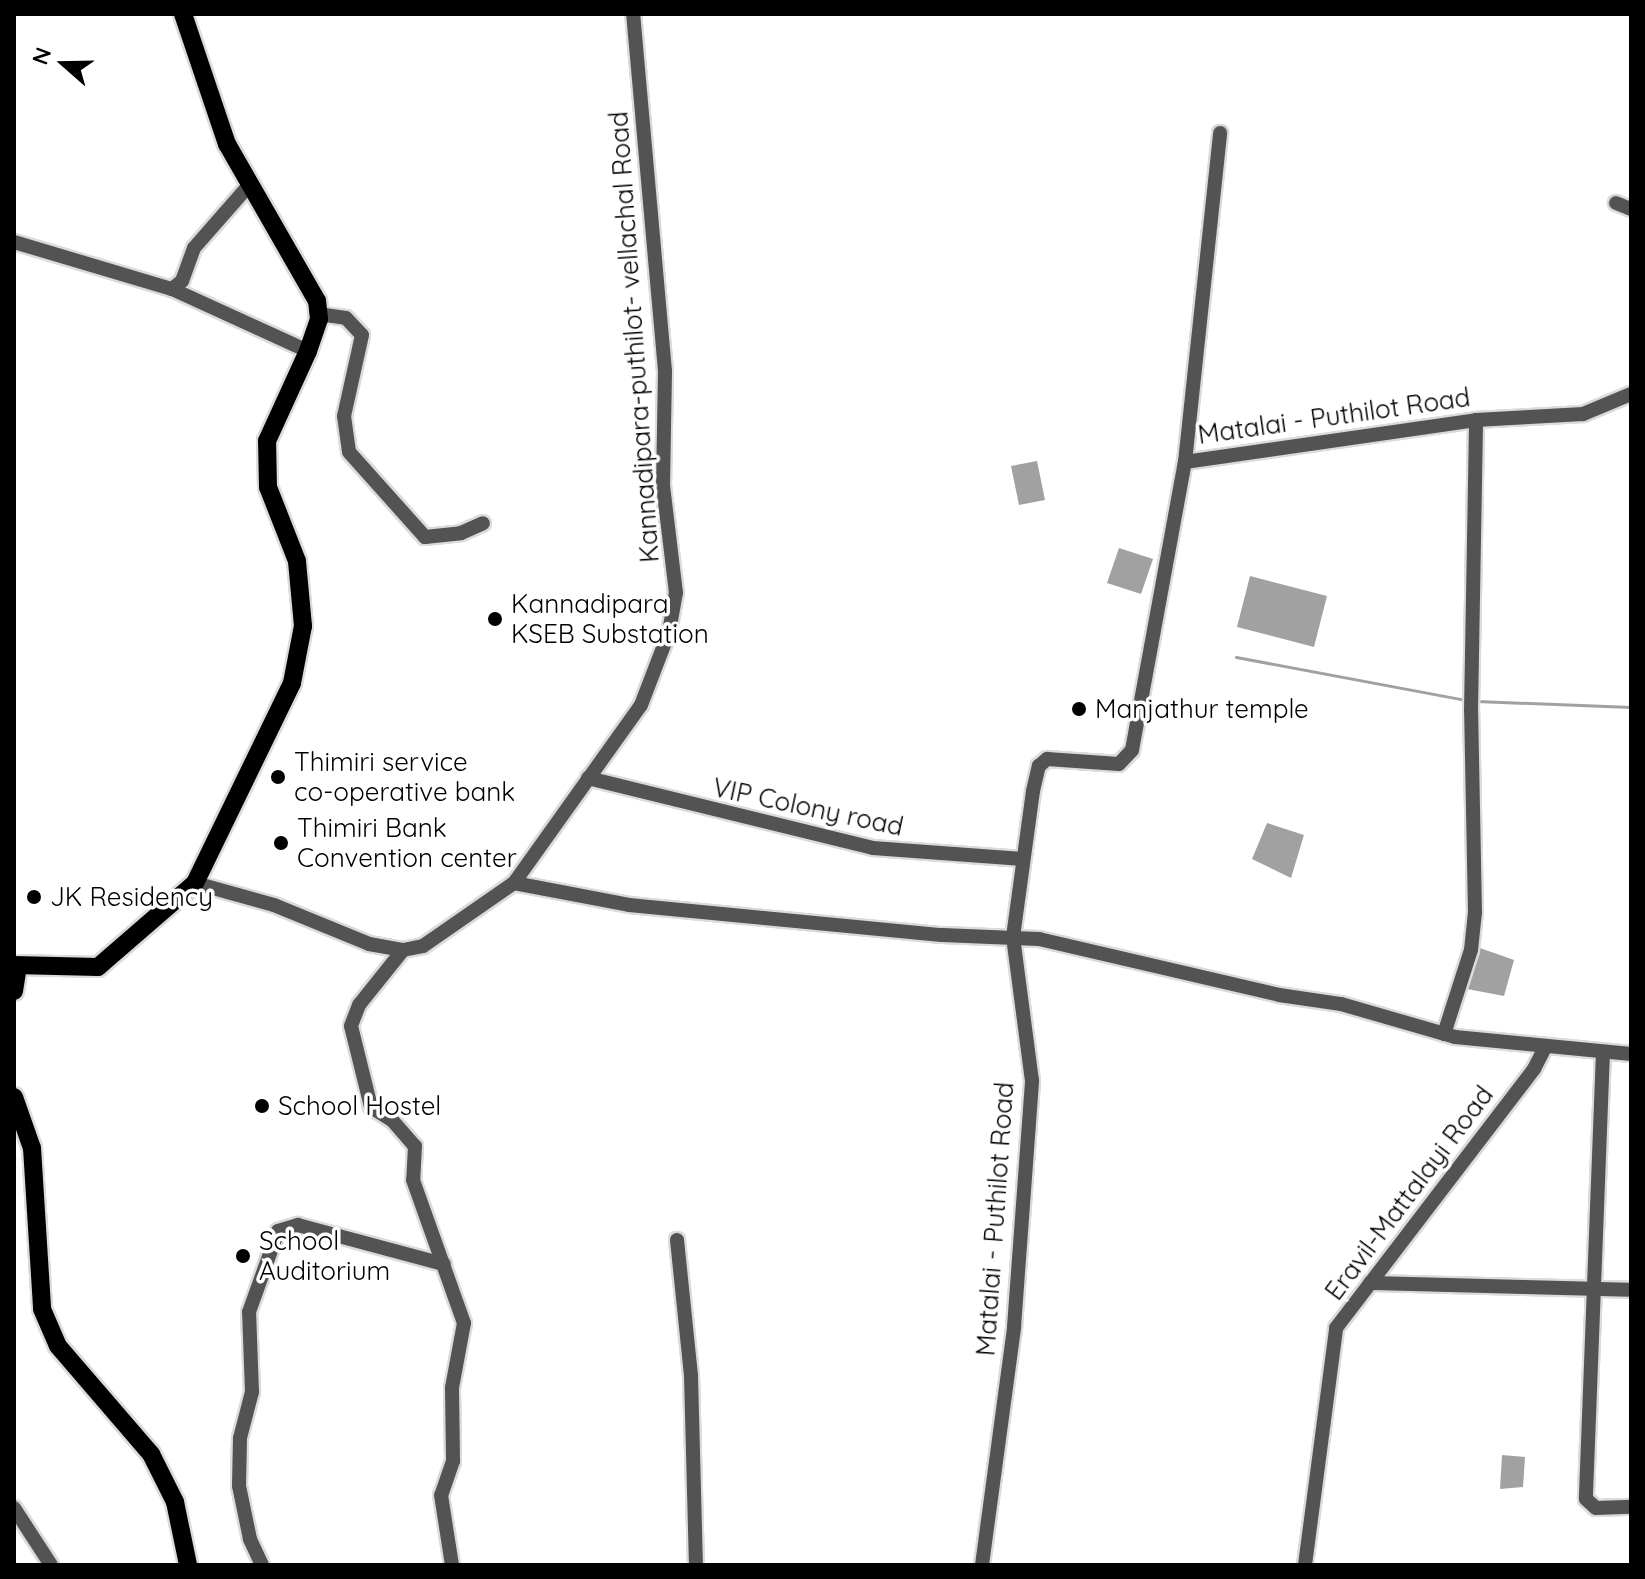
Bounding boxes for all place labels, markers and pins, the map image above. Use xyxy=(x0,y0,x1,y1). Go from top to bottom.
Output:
place label: Kannadipara KSEB Substation xyxy=(511,588,709,650)
marker: Kannadipara KSEB Substation xyxy=(486,610,504,628)
place label: Manjathur temple xyxy=(1095,693,1309,725)
marker: Manjathur temple xyxy=(1070,700,1088,718)
place label: Thimiri service co-operative bank xyxy=(294,746,515,808)
marker: Thimiri service co-operative bank xyxy=(269,768,287,786)
place label: Thimiri Bank Convention center xyxy=(297,812,517,874)
marker: Thimiri Bank Convention center xyxy=(272,834,290,852)
place label: JK Residency xyxy=(50,881,213,913)
marker: JK Residency xyxy=(25,888,43,906)
place label: School Hostel xyxy=(278,1090,441,1122)
marker: School Hostel xyxy=(253,1097,271,1115)
place label: School Auditorium xyxy=(259,1225,390,1286)
marker: School Auditorium xyxy=(234,1247,252,1265)

